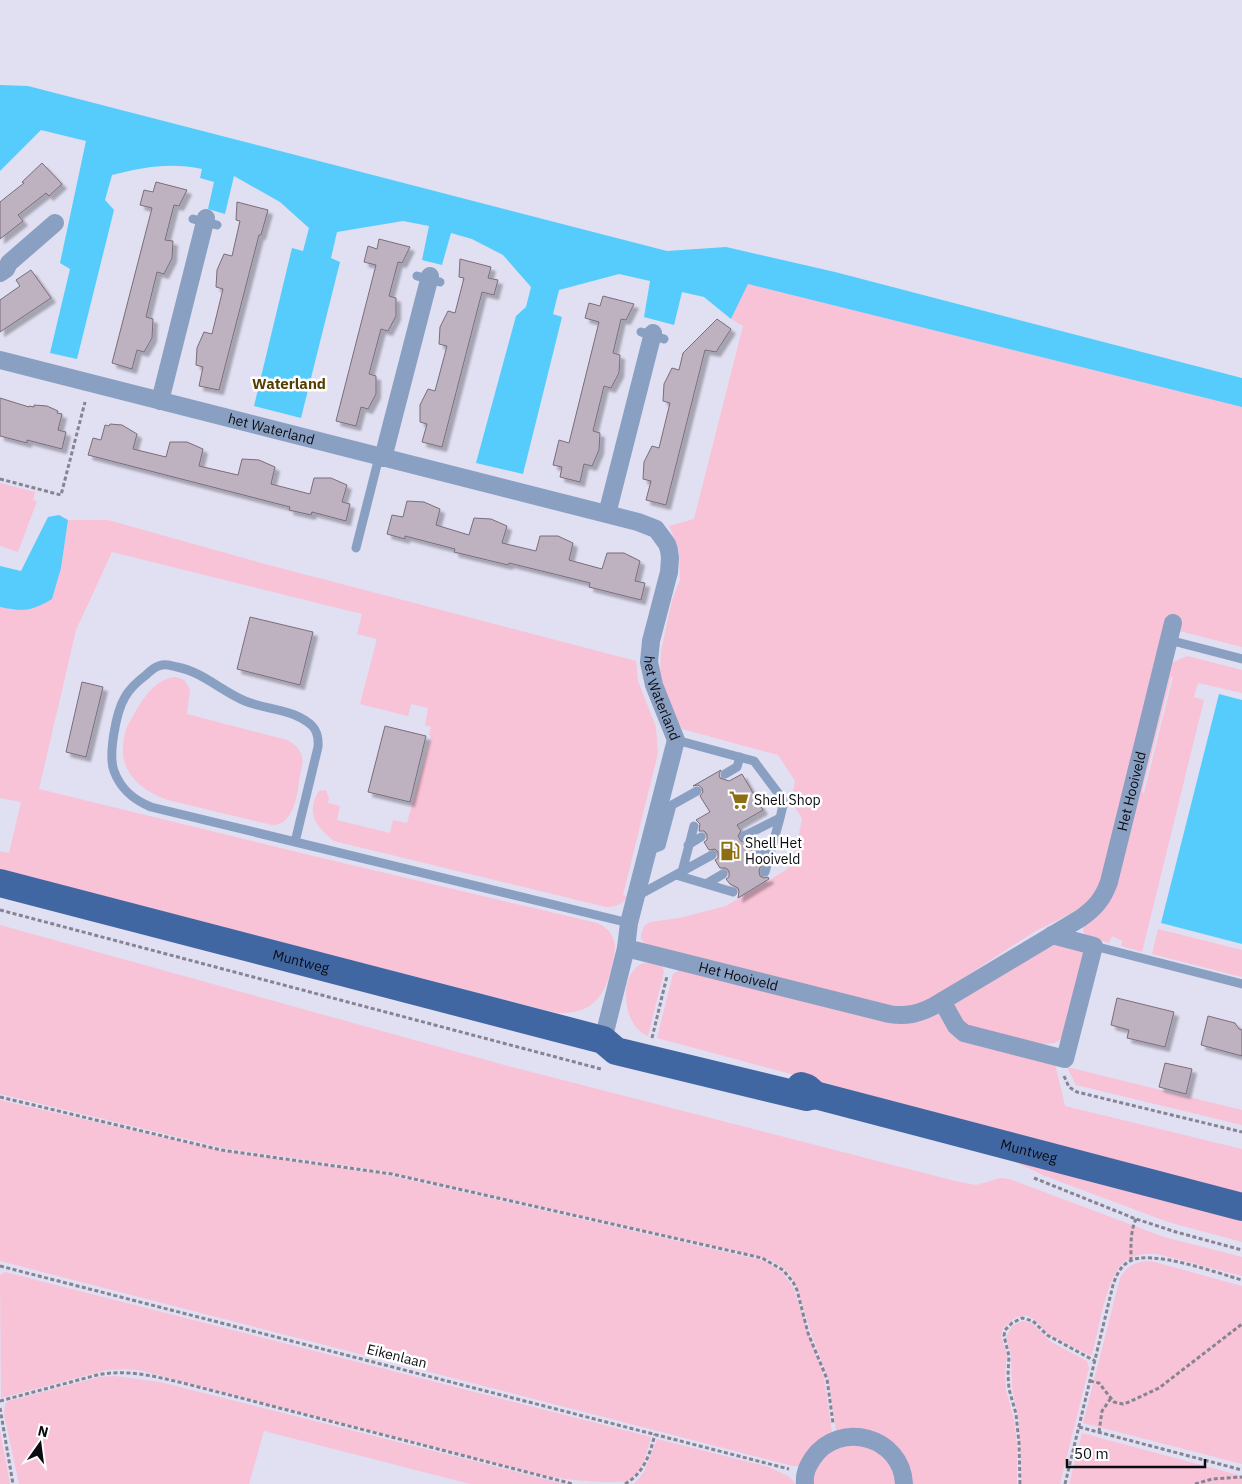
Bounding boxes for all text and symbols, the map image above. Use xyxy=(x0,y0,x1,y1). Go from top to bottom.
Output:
district label: Waterland xyxy=(252,374,326,393)
street label: het Waterland xyxy=(226,409,317,449)
street label: het Waterland xyxy=(640,655,684,743)
street label: Het Hooiveld xyxy=(1113,750,1150,833)
supermarket icon: Shell Shop xyxy=(728,789,750,811)
place label: Shell Shop xyxy=(754,791,821,809)
place label: Shell Het Hooiveld xyxy=(745,834,802,868)
fuel station icon: Shell Het Hooiveld xyxy=(719,840,741,862)
street label: Muntweg xyxy=(271,945,332,978)
street label: Het Hooiveld xyxy=(697,958,780,995)
street label: Muntweg xyxy=(998,1135,1060,1167)
street label: Eikenlaan xyxy=(365,1340,429,1372)
north arrow xyxy=(15,1419,65,1469)
text: N xyxy=(36,1421,50,1441)
scale bar xyxy=(1067,1436,1204,1468)
text: 50 m xyxy=(1074,1444,1109,1463)

